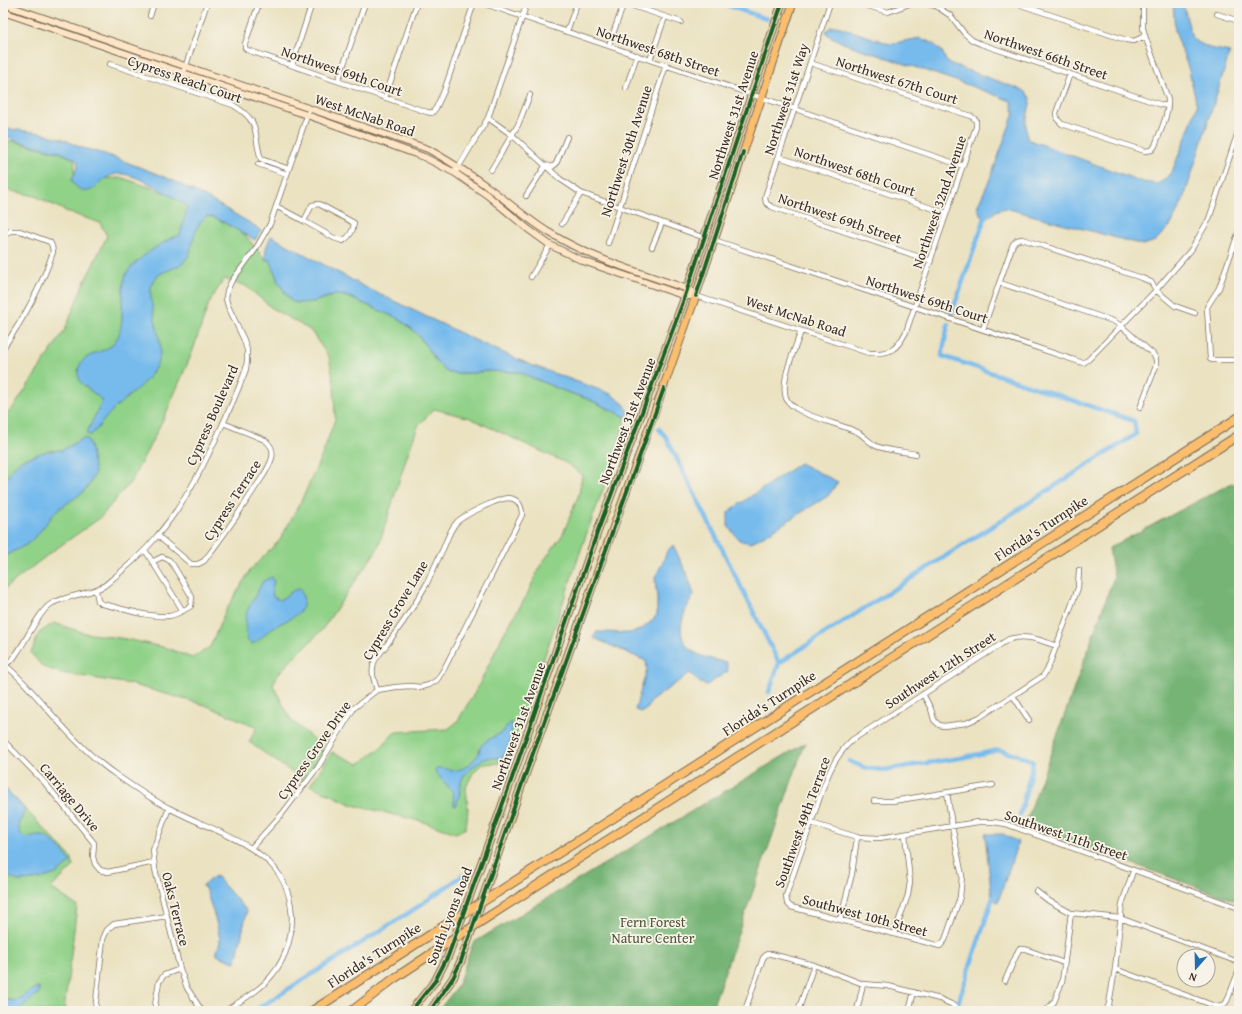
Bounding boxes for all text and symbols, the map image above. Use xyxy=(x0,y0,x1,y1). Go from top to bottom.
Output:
street label: Northwest 68th Street xyxy=(594,20,723,82)
street label: Northwest 66th Street xyxy=(982,23,1111,85)
street label: Northwest 31st Way xyxy=(758,40,814,158)
street label: Northwest 69th Court xyxy=(279,41,405,101)
street label: Northwest 31st Avenue xyxy=(703,47,763,182)
street label: Cypress Reach Court xyxy=(125,50,245,108)
street label: Northwest 67th Court xyxy=(833,51,961,109)
street label: Northwest 30th Avenue xyxy=(595,82,657,219)
street label: West McNab Road xyxy=(312,89,418,142)
street label: Northwest 32nd Avenue xyxy=(907,132,971,271)
street label: Northwest 68th Court xyxy=(792,141,918,201)
street label: Northwest 69th Street xyxy=(776,187,905,249)
street label: Northwest 69th Court xyxy=(863,270,991,328)
street label: West McNab Road xyxy=(743,290,849,342)
street label: Northwest 31st Avenue xyxy=(594,354,661,487)
street label: Cypress Boulevard xyxy=(181,361,243,468)
street label: Cypress Terrace xyxy=(198,455,266,545)
street label: Florida's Turnpike xyxy=(990,490,1092,566)
street label: Cypress Grove Lane xyxy=(357,556,433,664)
street label: Southwest 12th Street xyxy=(880,626,1000,714)
street label: Northwest 31st Avenue xyxy=(486,659,551,793)
street label: Florida's Turnpike xyxy=(718,665,820,741)
street label: Cypress Grove Drive xyxy=(272,696,356,804)
street label: Southwest 49th Terrace xyxy=(769,753,835,890)
street label: Carriage Drive xyxy=(35,758,105,836)
street label: Southwest 11th Street xyxy=(1002,805,1130,865)
street label: South Lyons Road xyxy=(421,863,477,968)
street label: Oaks Terrace xyxy=(157,870,195,948)
street label: Southwest 10th Street xyxy=(800,889,930,941)
park label: Fern Forest Nature Center xyxy=(612,912,695,948)
street label: Florida's Turnpike xyxy=(323,917,425,993)
north arrow xyxy=(1176,948,1216,988)
text: N xyxy=(1186,968,1199,986)

